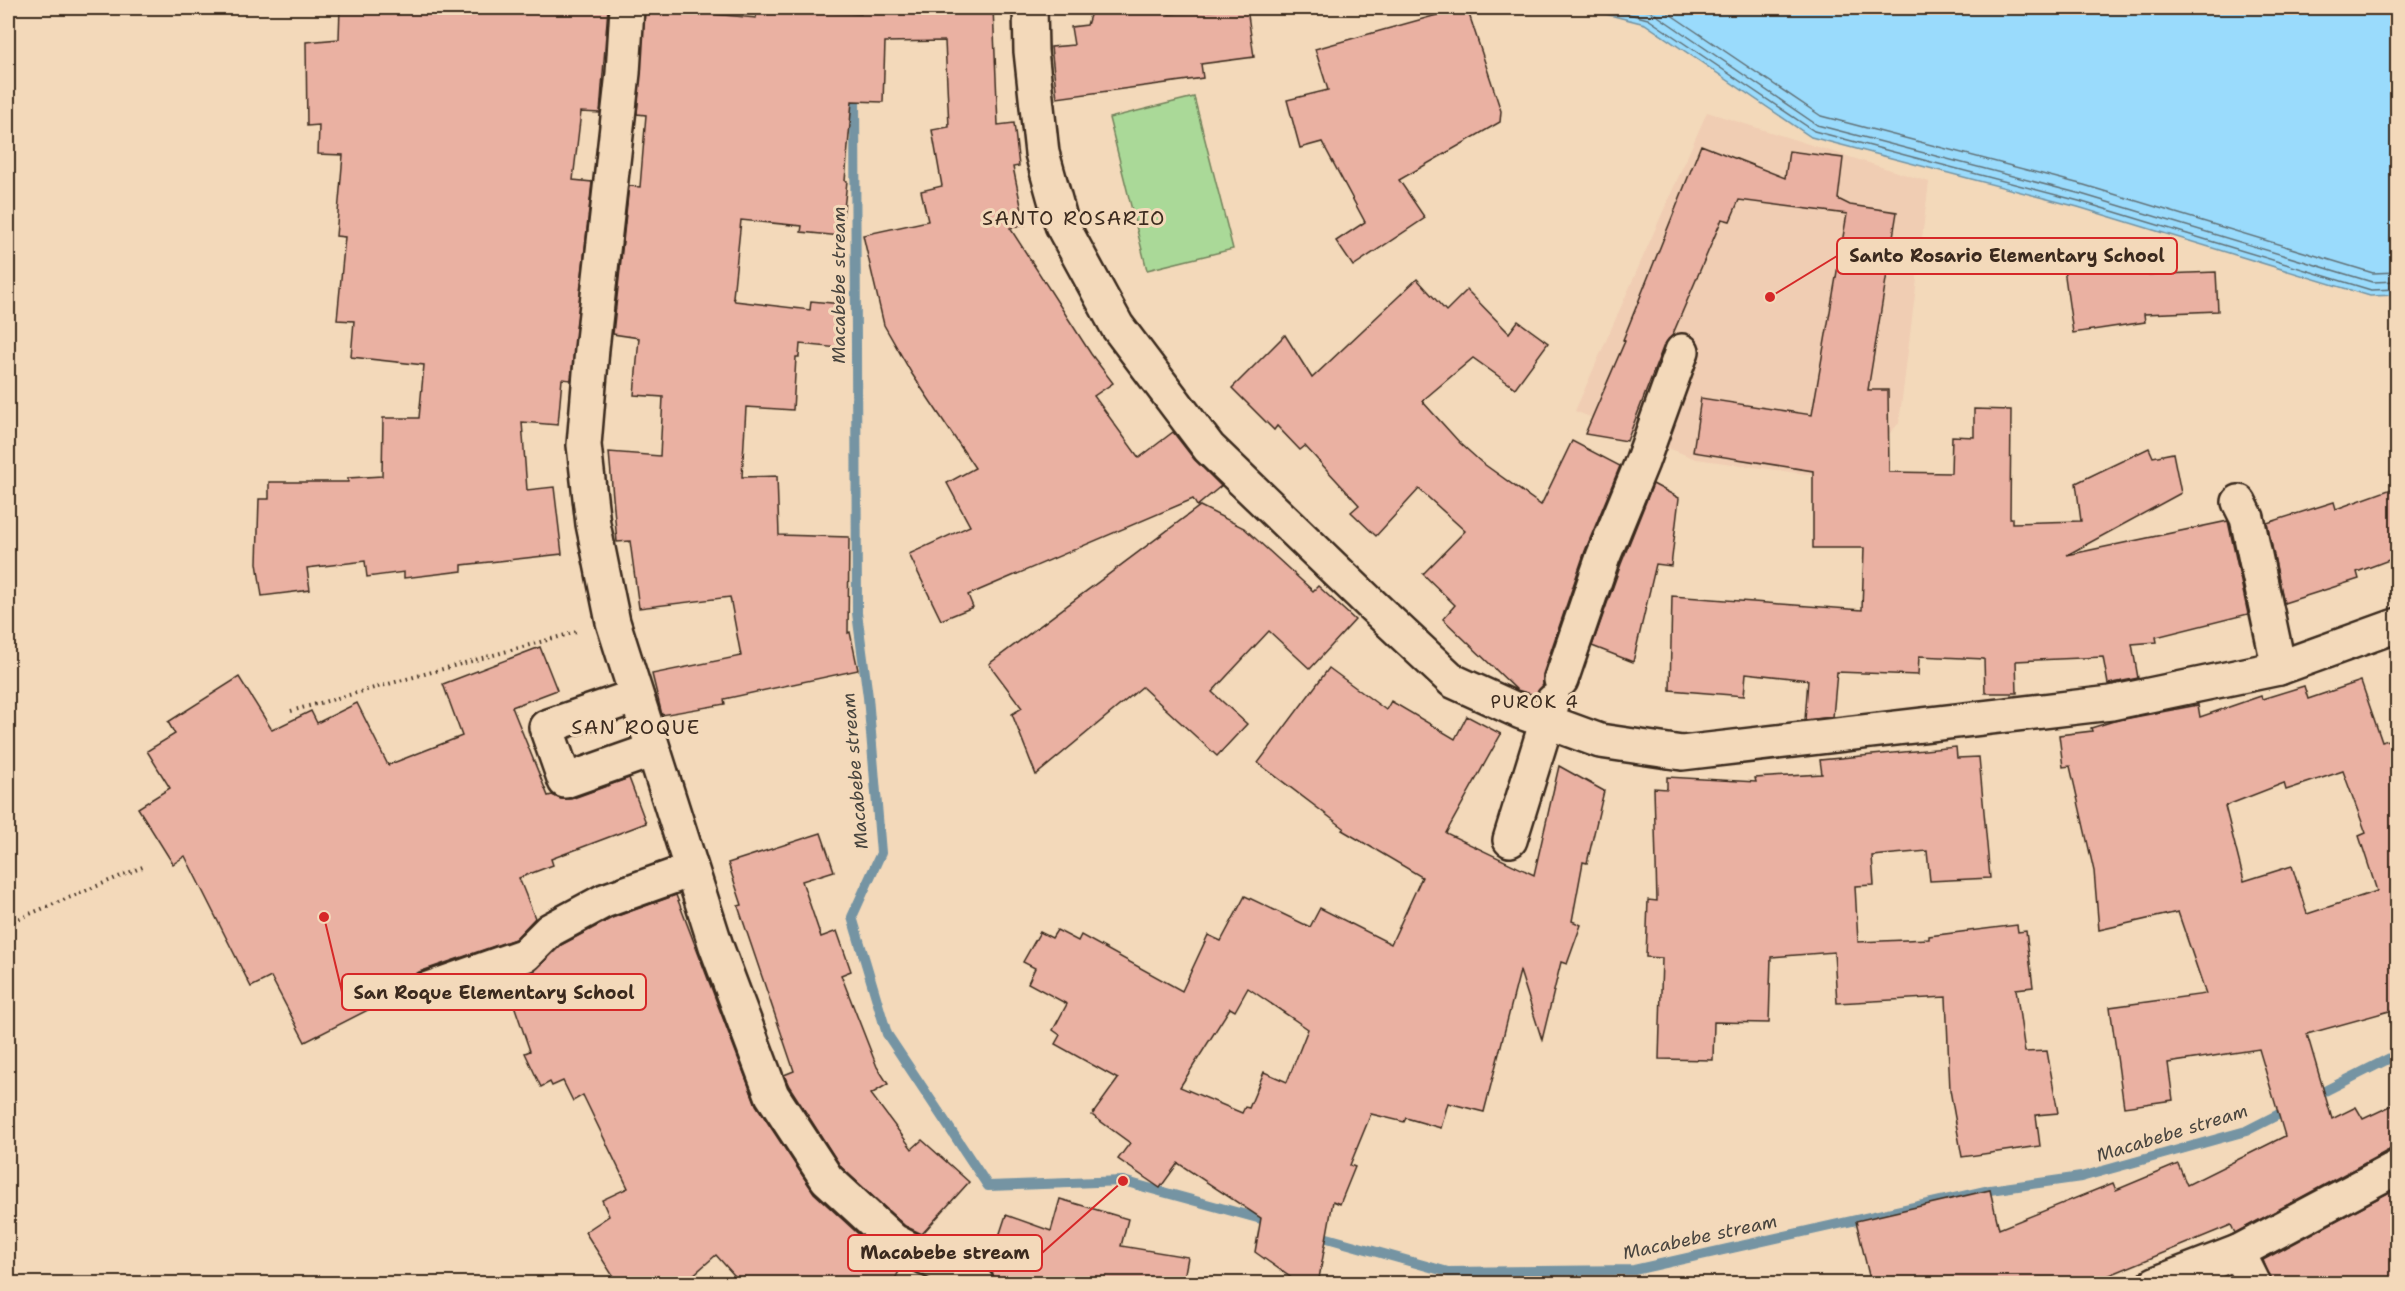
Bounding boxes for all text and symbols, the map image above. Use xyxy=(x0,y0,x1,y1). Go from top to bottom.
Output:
district label: SANTO ROSARIO xyxy=(982,205,1166,231)
water label: Macabebe stream xyxy=(827,206,851,364)
callout: Santo Rosario Elementary School xyxy=(1837,238,2177,274)
text: Santo Rosario Elementary School xyxy=(1849,244,2165,268)
district label: PUROK 4 xyxy=(1491,690,1579,714)
water label: Macabebe stream xyxy=(836,692,874,850)
district label: SAN ROQUE xyxy=(571,714,701,740)
callout: San Roque Elementary School xyxy=(342,974,646,1010)
text: San Roque Elementary School xyxy=(354,981,634,1005)
water label: Macabebe stream xyxy=(2093,1099,2251,1167)
water label: Macabebe stream xyxy=(1621,1209,1779,1265)
callout: Macabebe stream xyxy=(848,1235,1042,1271)
text: Macabebe stream xyxy=(860,1241,1030,1265)

